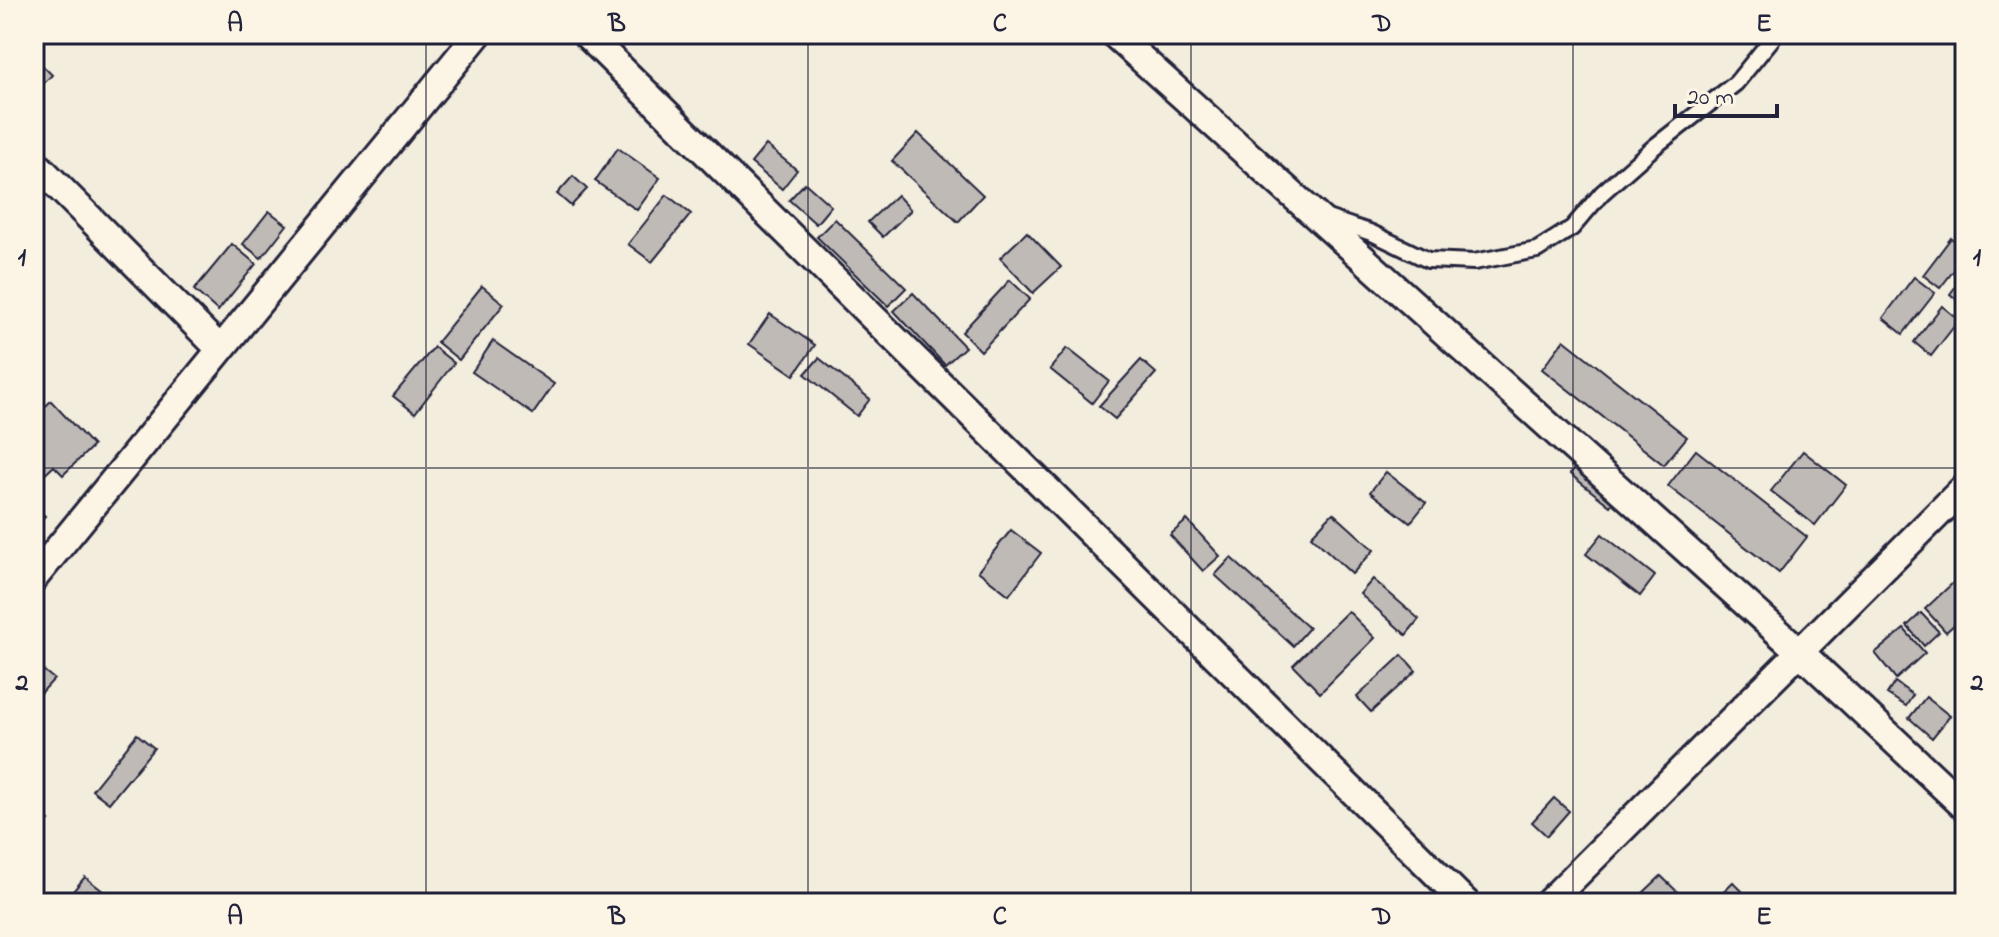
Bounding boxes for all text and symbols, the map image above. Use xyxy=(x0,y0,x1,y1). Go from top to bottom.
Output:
text: A xyxy=(227,6,243,44)
text: B xyxy=(607,6,626,44)
text: C xyxy=(993,6,1007,44)
text: D xyxy=(1371,6,1392,44)
text: E xyxy=(1756,6,1772,44)
scale bar xyxy=(1675,68,1777,118)
text: 20 m xyxy=(1687,81,1734,116)
text: 1 xyxy=(18,240,27,278)
text: 1 xyxy=(1973,240,1982,278)
text: 2 xyxy=(15,665,29,703)
text: 2 xyxy=(1970,665,1984,703)
text: A xyxy=(227,899,243,937)
text: B xyxy=(607,899,626,937)
text: C xyxy=(993,899,1007,937)
text: D xyxy=(1371,899,1392,937)
text: E xyxy=(1756,899,1772,937)

